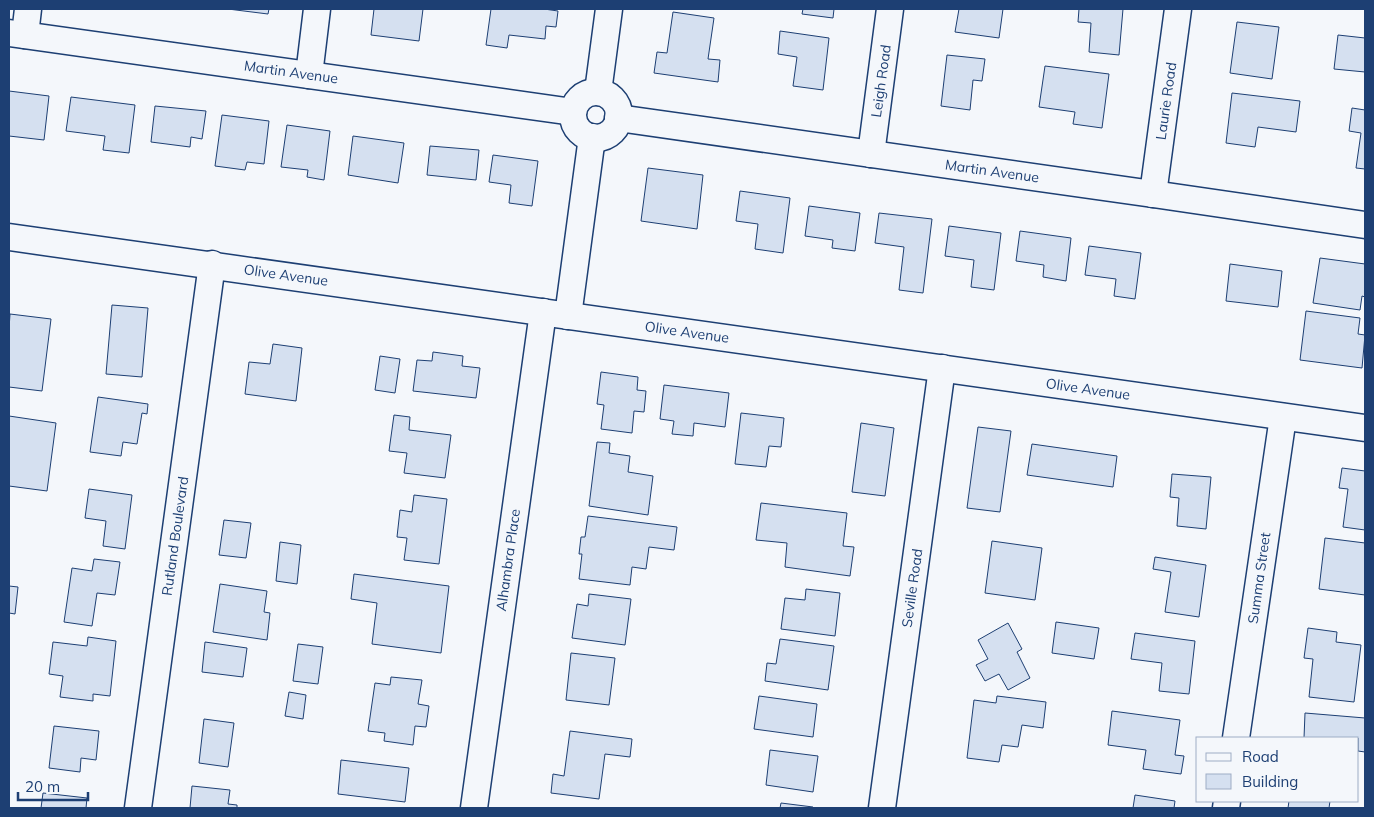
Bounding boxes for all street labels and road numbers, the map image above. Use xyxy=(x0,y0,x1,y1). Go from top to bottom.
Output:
street label: Leigh Road xyxy=(867,44,895,118)
street label: Martin Avenue xyxy=(243,56,339,88)
street label: Laurie Road xyxy=(1152,61,1180,141)
street label: Martin Avenue xyxy=(944,155,1040,187)
street label: Olive Avenue xyxy=(243,260,329,290)
street label: Olive Avenue xyxy=(644,317,730,347)
street label: Olive Avenue xyxy=(1045,374,1131,404)
street label: Rutland Boulevard xyxy=(158,475,192,597)
street label: Alhambra Place xyxy=(492,508,524,612)
street label: Summa Street xyxy=(1244,531,1274,625)
street label: Seville Road xyxy=(898,547,926,629)

